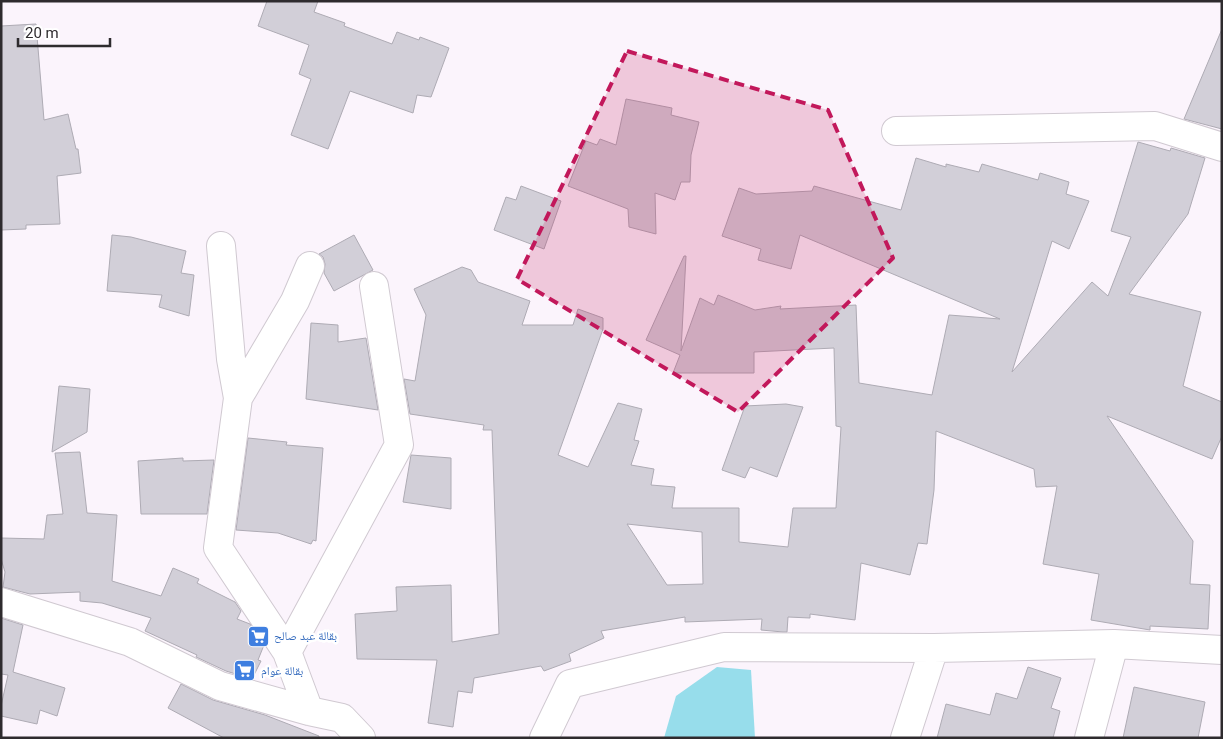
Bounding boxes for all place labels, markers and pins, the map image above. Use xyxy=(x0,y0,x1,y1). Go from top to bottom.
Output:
supermarket icon: بقالة عبد صالح xyxy=(246,624,270,648)
place label: بقالة عبد صالح xyxy=(274,629,337,643)
supermarket icon: بقالة عوام xyxy=(233,659,257,683)
place label: بقالة عوام xyxy=(261,664,303,679)

